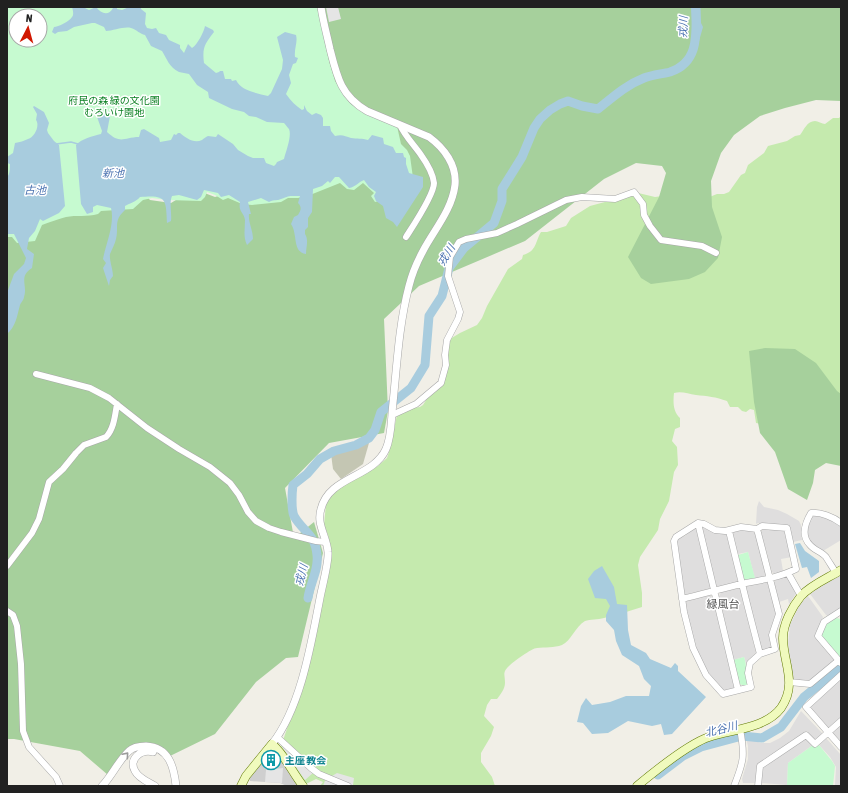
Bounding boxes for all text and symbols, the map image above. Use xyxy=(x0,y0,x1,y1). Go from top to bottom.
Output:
north arrow xyxy=(8,8,48,48)
text: N xyxy=(25,12,33,24)
water label: 戎川 xyxy=(677,15,689,38)
park label: 府民の森 緑の文化園 むろいけ園地 xyxy=(68,95,160,118)
water label: 新池 xyxy=(102,167,125,179)
water label: 古池 xyxy=(24,184,47,196)
water label: 戎川 xyxy=(435,242,457,268)
water label: 戎川 xyxy=(293,562,310,587)
district label: 緑風台 xyxy=(707,598,740,610)
water label: 北谷川 xyxy=(704,719,739,739)
building icon: 主座 教会 xyxy=(260,749,282,771)
one-way arrow xyxy=(121,752,128,760)
place label: 主座 教会 xyxy=(285,755,326,766)

